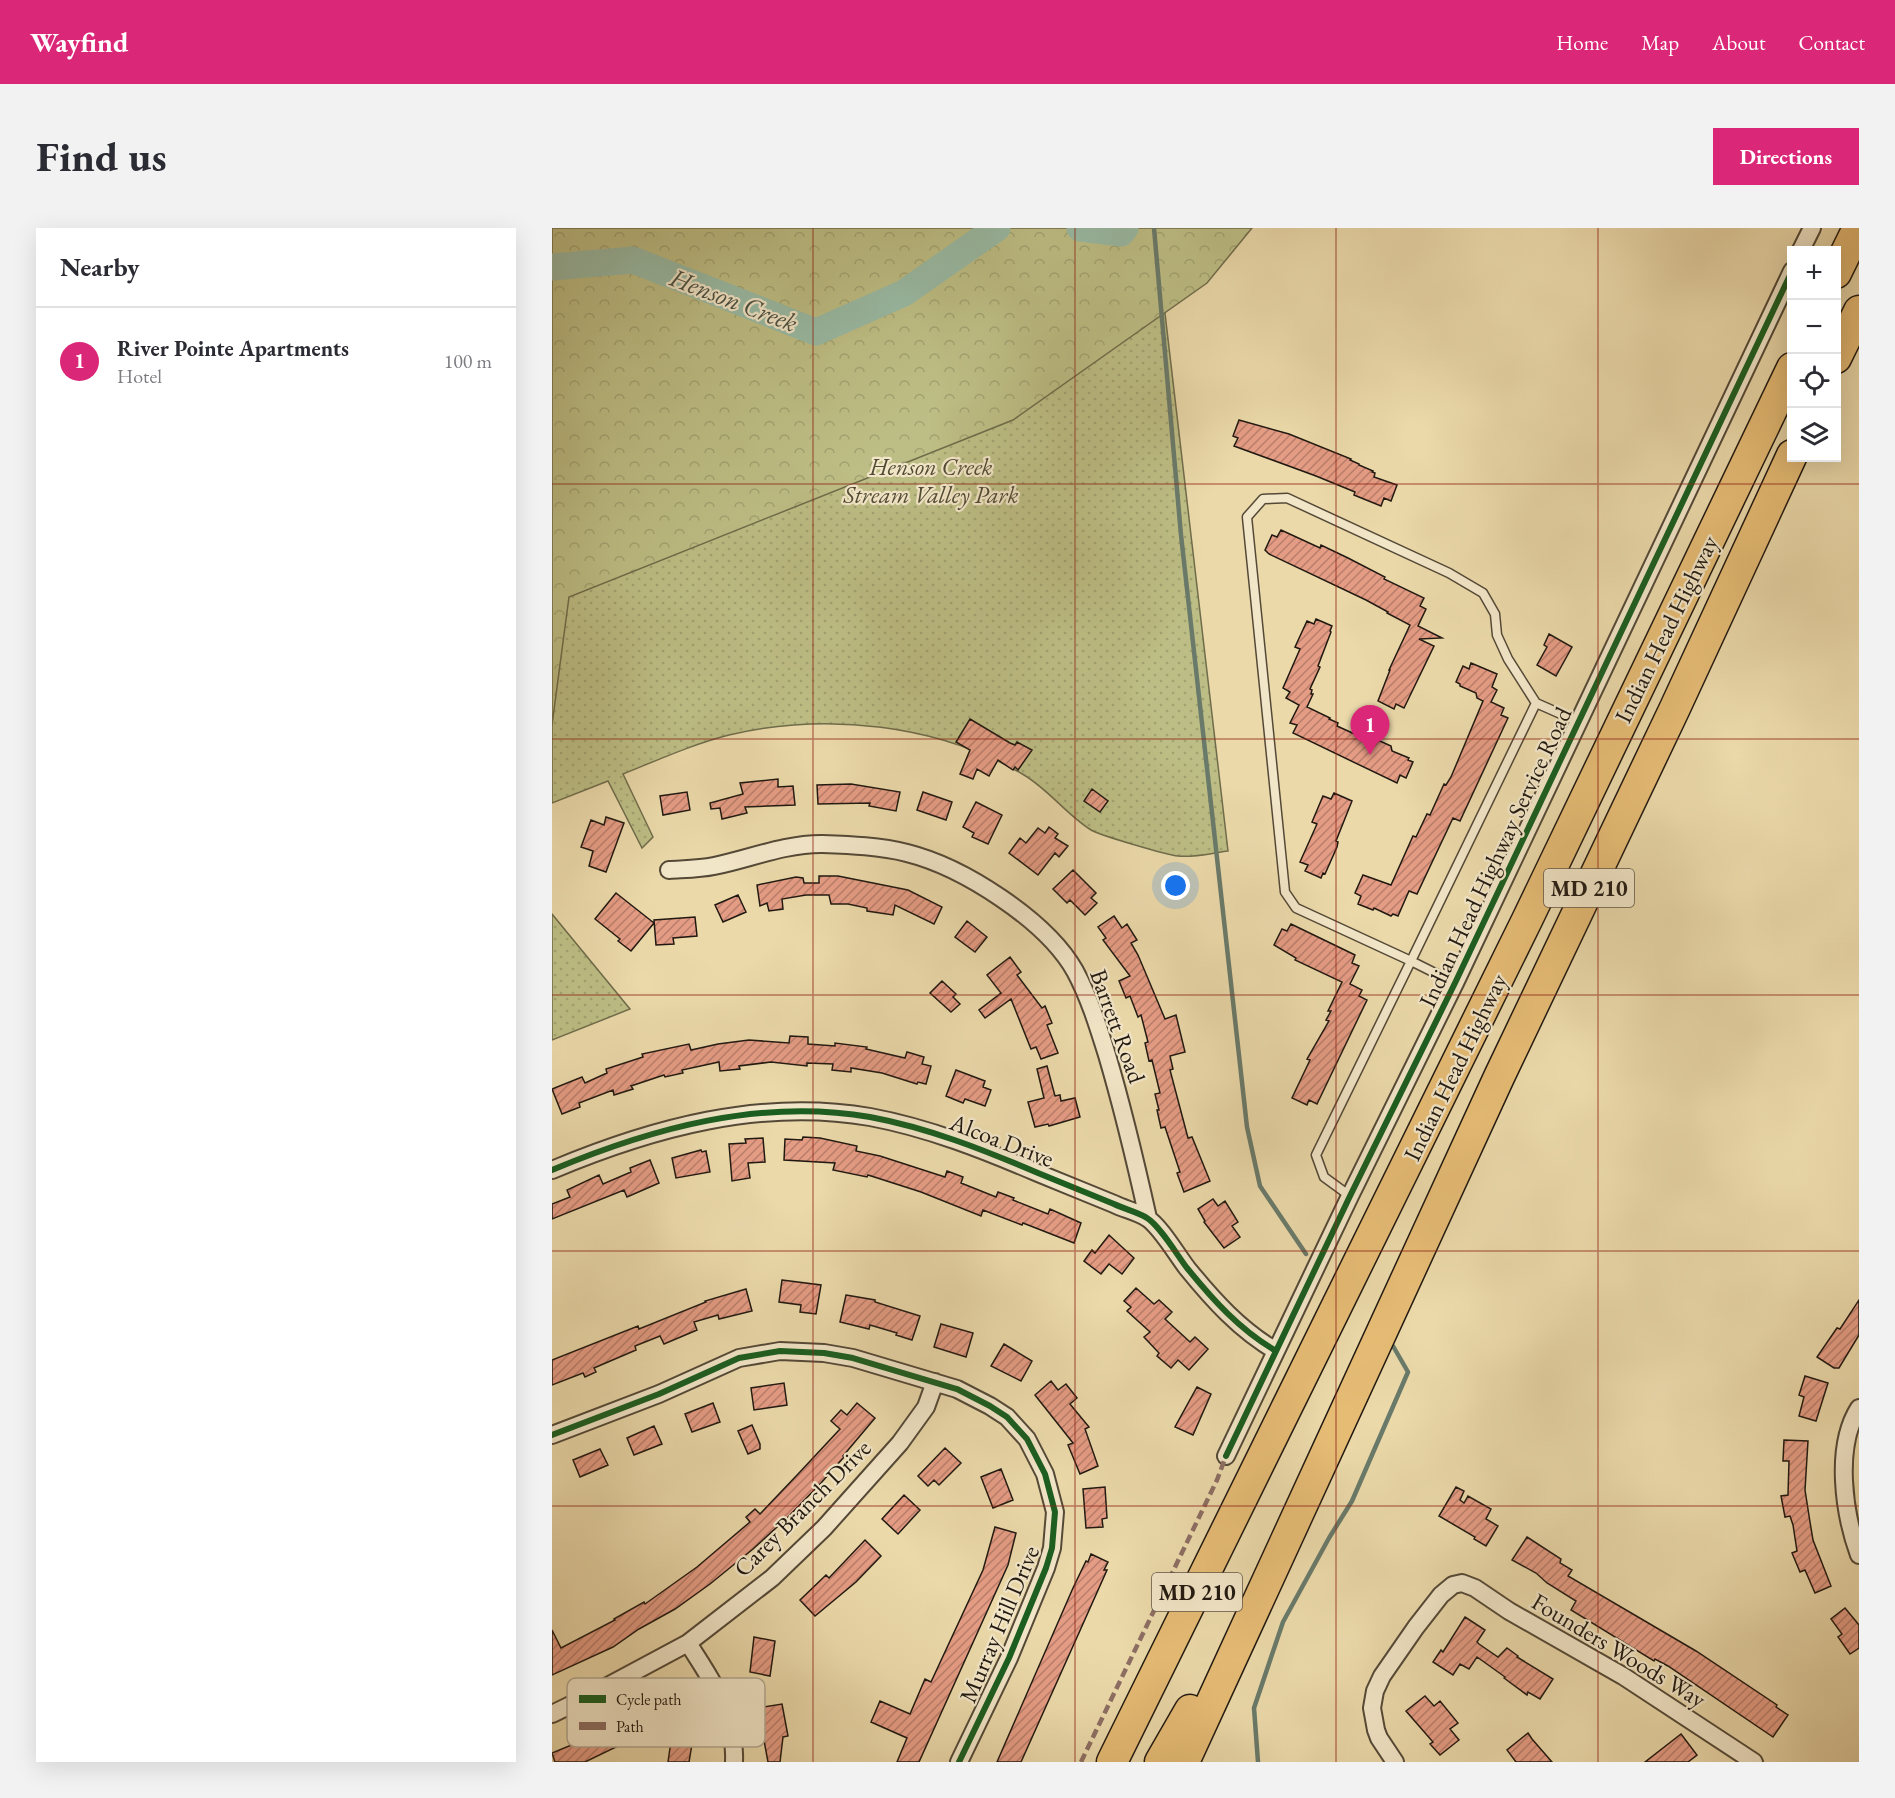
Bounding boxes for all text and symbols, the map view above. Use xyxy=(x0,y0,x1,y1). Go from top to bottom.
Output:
text: Wayfind xyxy=(30,24,128,60)
text: Home xyxy=(1556,29,1608,56)
text: Map xyxy=(1641,29,1679,56)
text: About xyxy=(1712,29,1765,56)
text: Contact xyxy=(1798,29,1865,56)
button: Directions xyxy=(1713,128,1859,185)
text: Find us xyxy=(36,129,167,184)
map controls xyxy=(1787,246,1841,462)
button: + xyxy=(1787,246,1841,300)
text: Nearby xyxy=(60,250,140,284)
water label: Henson Creek xyxy=(665,260,802,340)
button: − xyxy=(1787,300,1841,354)
text: River Pointe Apartments xyxy=(117,334,349,363)
text: 1 xyxy=(74,348,85,374)
text: 100 m xyxy=(444,348,492,374)
button: locate xyxy=(1787,354,1841,408)
text: Hotel xyxy=(117,363,162,389)
button: layers xyxy=(1787,408,1841,462)
park label: Henson Creek Stream Valley Park xyxy=(843,451,1018,510)
street label: Indian Head Highway xyxy=(1607,530,1725,728)
street label: Indian Head Highway Service Road xyxy=(1412,701,1579,1012)
pin: 1 xyxy=(1350,706,1390,755)
road number: MD 210 xyxy=(1544,869,1634,907)
your location xyxy=(1161,871,1190,900)
street label: Barrett Road xyxy=(1083,965,1153,1088)
street label: Indian Head Highway xyxy=(1396,968,1514,1166)
street label: Alcoa Drive xyxy=(945,1106,1058,1174)
street label: Carey Branch Drive xyxy=(727,1433,877,1583)
street label: Murray Hill Drive xyxy=(952,1541,1046,1707)
road number: MD 210 xyxy=(1152,1573,1242,1611)
street label: Founders Woods Way xyxy=(1526,1586,1712,1715)
legend xyxy=(567,1678,765,1747)
text: Cycle path xyxy=(616,1689,681,1710)
text: Path xyxy=(616,1716,644,1737)

